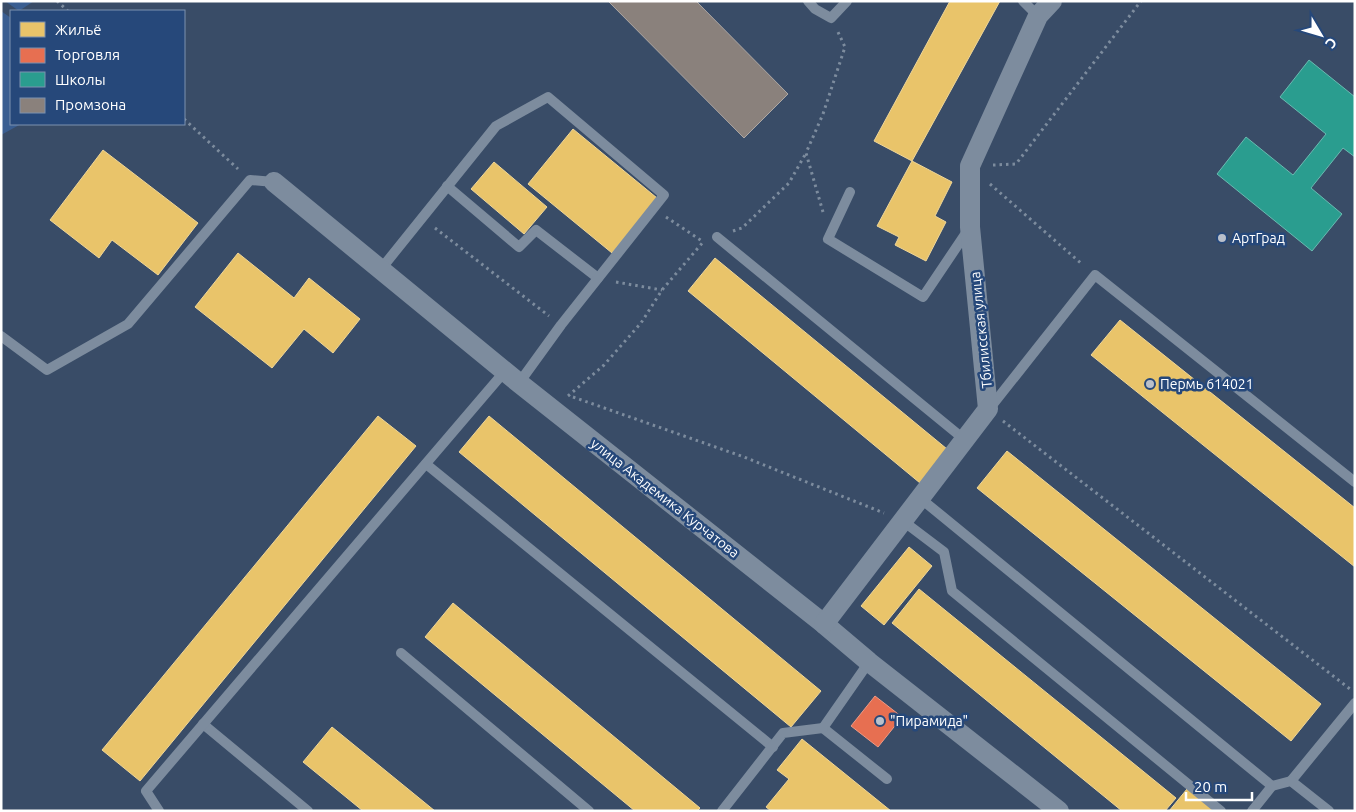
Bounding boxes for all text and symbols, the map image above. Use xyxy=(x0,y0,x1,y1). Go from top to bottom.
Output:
legend xyxy=(10,10,185,125)
north arrow xyxy=(1296,10,1346,60)
text: Жильё xyxy=(55,21,102,38)
text: С xyxy=(1322,35,1340,51)
text: Торговля xyxy=(55,46,120,63)
text: Школы xyxy=(55,71,106,88)
text: Промзона xyxy=(55,96,126,113)
place label: АртГрад xyxy=(1232,230,1285,246)
marker: АртГрад xyxy=(1216,232,1228,244)
street label: Тбилисская улица xyxy=(967,271,995,389)
place label: Пермь 614021 xyxy=(1160,376,1254,392)
marker: Пермь 614021 xyxy=(1144,378,1156,390)
street label: улица Академика Курчатова xyxy=(588,435,742,561)
place label: "Пирамида" xyxy=(890,713,968,729)
marker: "Пирамида" xyxy=(874,715,886,727)
scale bar xyxy=(1186,770,1252,802)
text: 20 m xyxy=(1194,778,1227,795)

